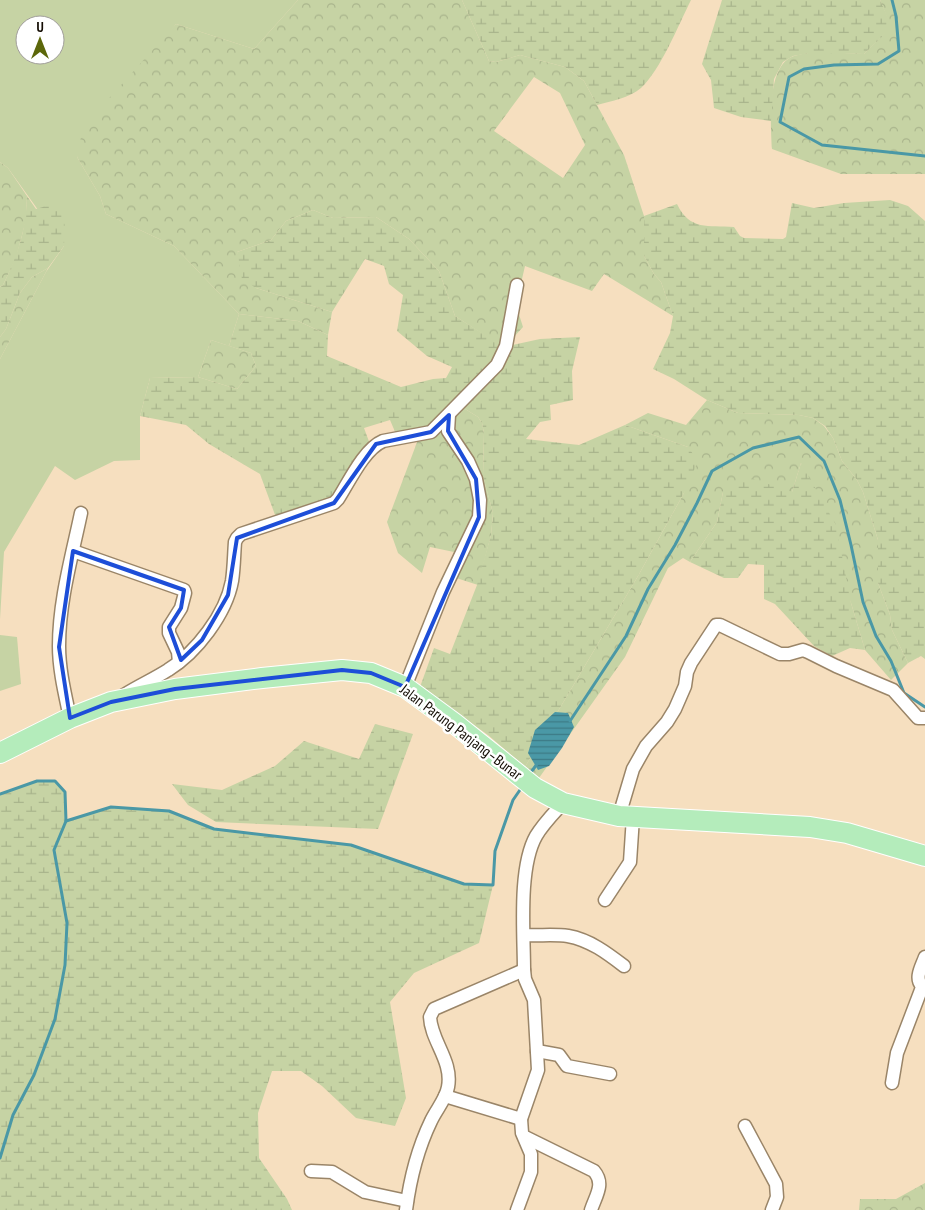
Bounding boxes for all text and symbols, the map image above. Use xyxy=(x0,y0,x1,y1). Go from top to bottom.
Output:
north arrow xyxy=(15,15,65,65)
text: U xyxy=(36,18,44,36)
street label: Jalan Parung Panjang–Bunar xyxy=(396,679,527,784)

